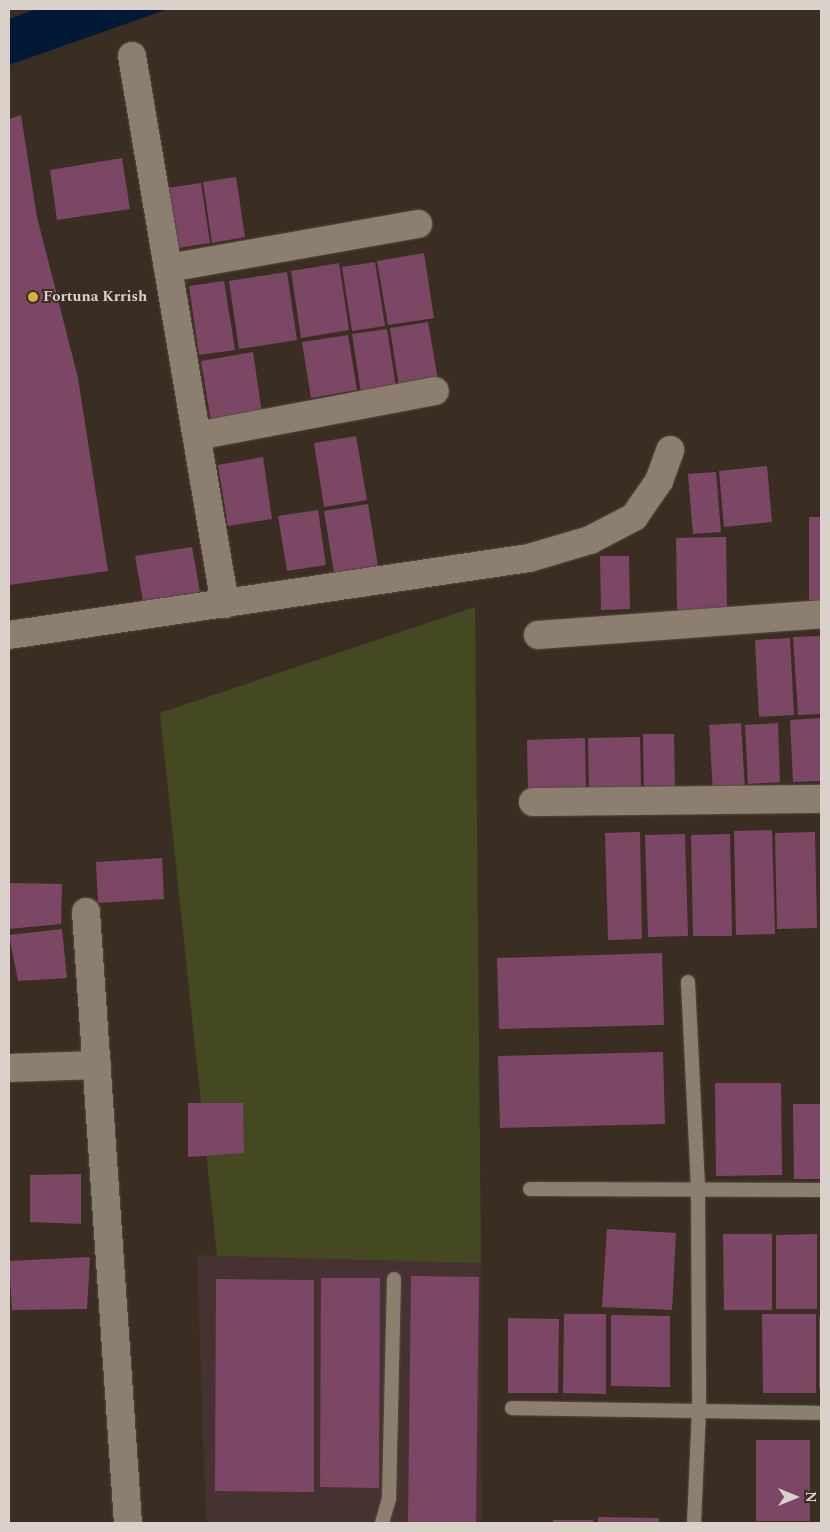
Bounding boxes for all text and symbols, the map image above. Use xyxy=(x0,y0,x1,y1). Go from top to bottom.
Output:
place label: Fortuna Krrish xyxy=(43,288,147,306)
marker: Fortuna Krrish xyxy=(27,291,39,303)
north arrow xyxy=(770,1472,820,1522)
text: N xyxy=(800,1491,821,1503)

